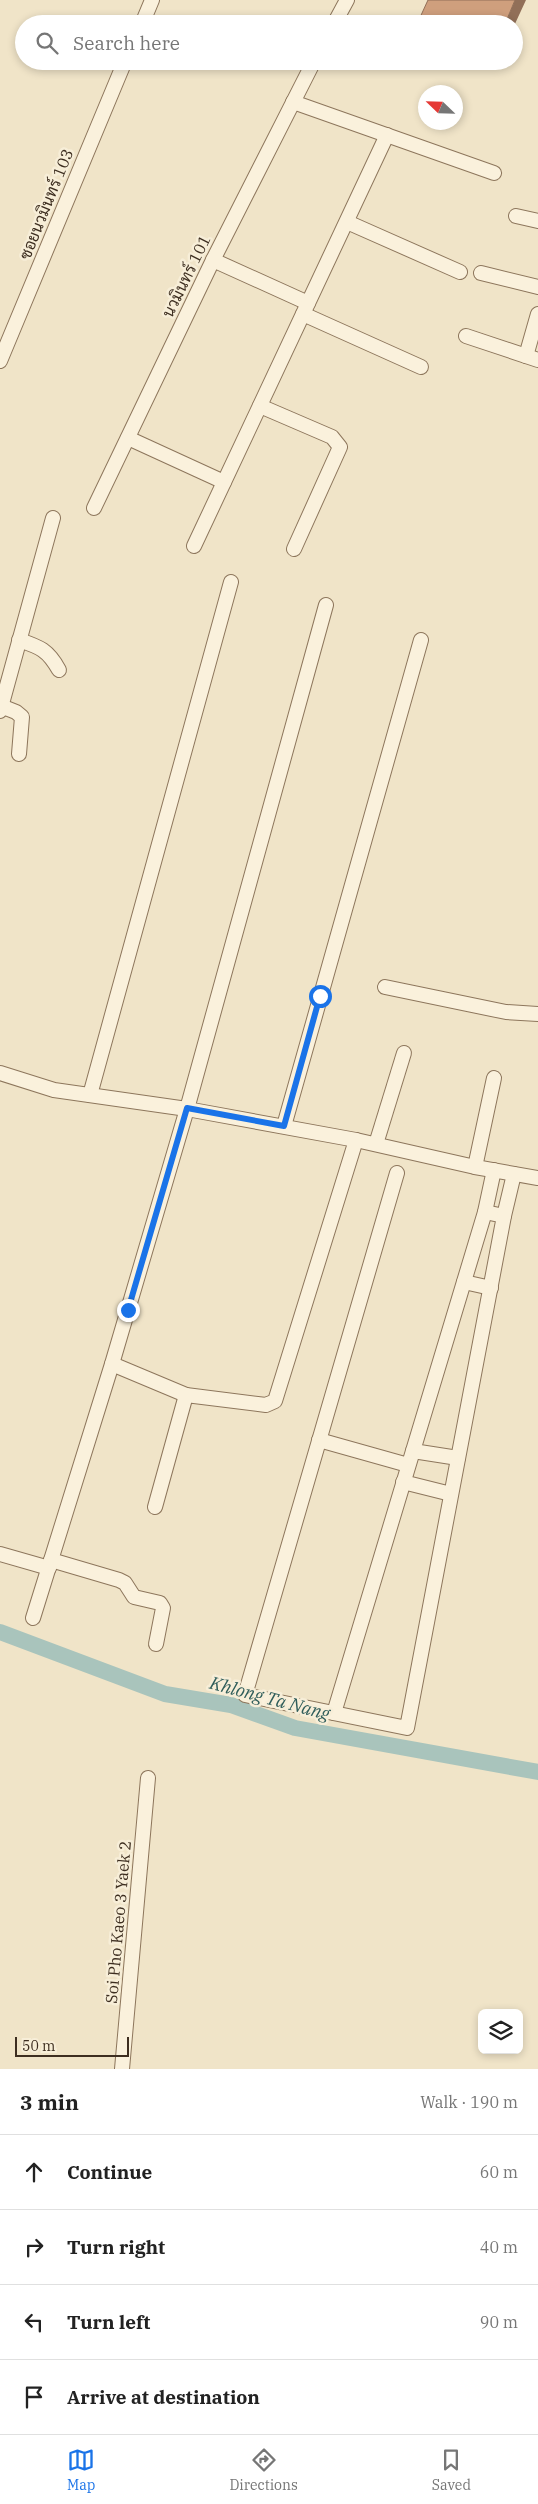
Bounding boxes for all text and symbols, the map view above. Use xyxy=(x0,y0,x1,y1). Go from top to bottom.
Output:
search box xyxy=(15,15,523,70)
icon: search xyxy=(33,29,61,57)
text: Search here xyxy=(73,31,180,55)
north arrow xyxy=(418,85,463,130)
street label: ซอยนวมินทร์ 103 xyxy=(13,145,77,262)
street label: นวมินทร์ 101 xyxy=(156,231,215,320)
route start xyxy=(309,985,332,1008)
route end xyxy=(117,1299,140,1322)
water label: Khlong Ta Nang xyxy=(206,1671,333,1725)
street label: Soi Pho Kaeo 3 Yaek 2 xyxy=(101,1840,135,2004)
map controls xyxy=(478,2009,523,2054)
button: layers xyxy=(478,2009,523,2054)
scale bar xyxy=(15,2034,129,2057)
text: 50 m xyxy=(22,2037,55,2055)
text: 3 min xyxy=(20,2088,79,2116)
text: Walk · 190 m xyxy=(420,2092,518,2112)
icon: ahead xyxy=(20,2158,48,2186)
text: Continue xyxy=(67,2160,152,2184)
text: 60 m xyxy=(480,2162,518,2182)
icon: right xyxy=(20,2233,48,2261)
text: Turn right xyxy=(67,2235,165,2259)
text: 40 m xyxy=(480,2237,518,2257)
icon: left xyxy=(20,2308,48,2336)
text: Turn left xyxy=(67,2310,150,2334)
text: 90 m xyxy=(480,2312,518,2332)
icon: arrive xyxy=(20,2383,48,2411)
text: Arrive at destination xyxy=(67,2385,260,2409)
tab: Map xyxy=(67,2446,95,2494)
tab: Directions xyxy=(229,2446,298,2494)
tab: Saved xyxy=(432,2446,471,2494)

